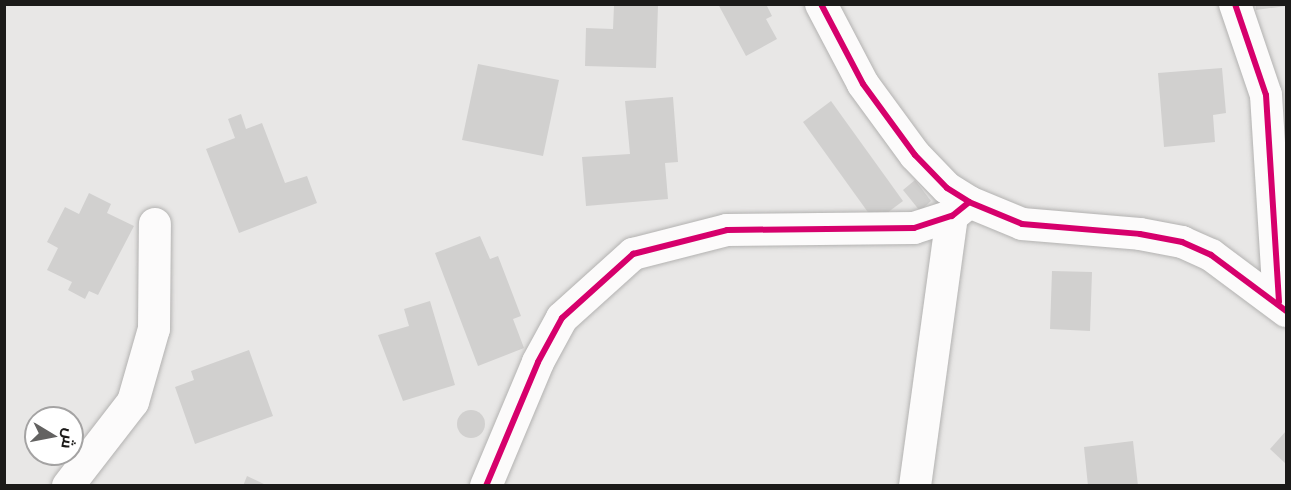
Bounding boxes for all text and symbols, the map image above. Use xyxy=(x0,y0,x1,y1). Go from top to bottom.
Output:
north arrow xyxy=(24,406,84,466)
text: ش xyxy=(56,427,83,451)

